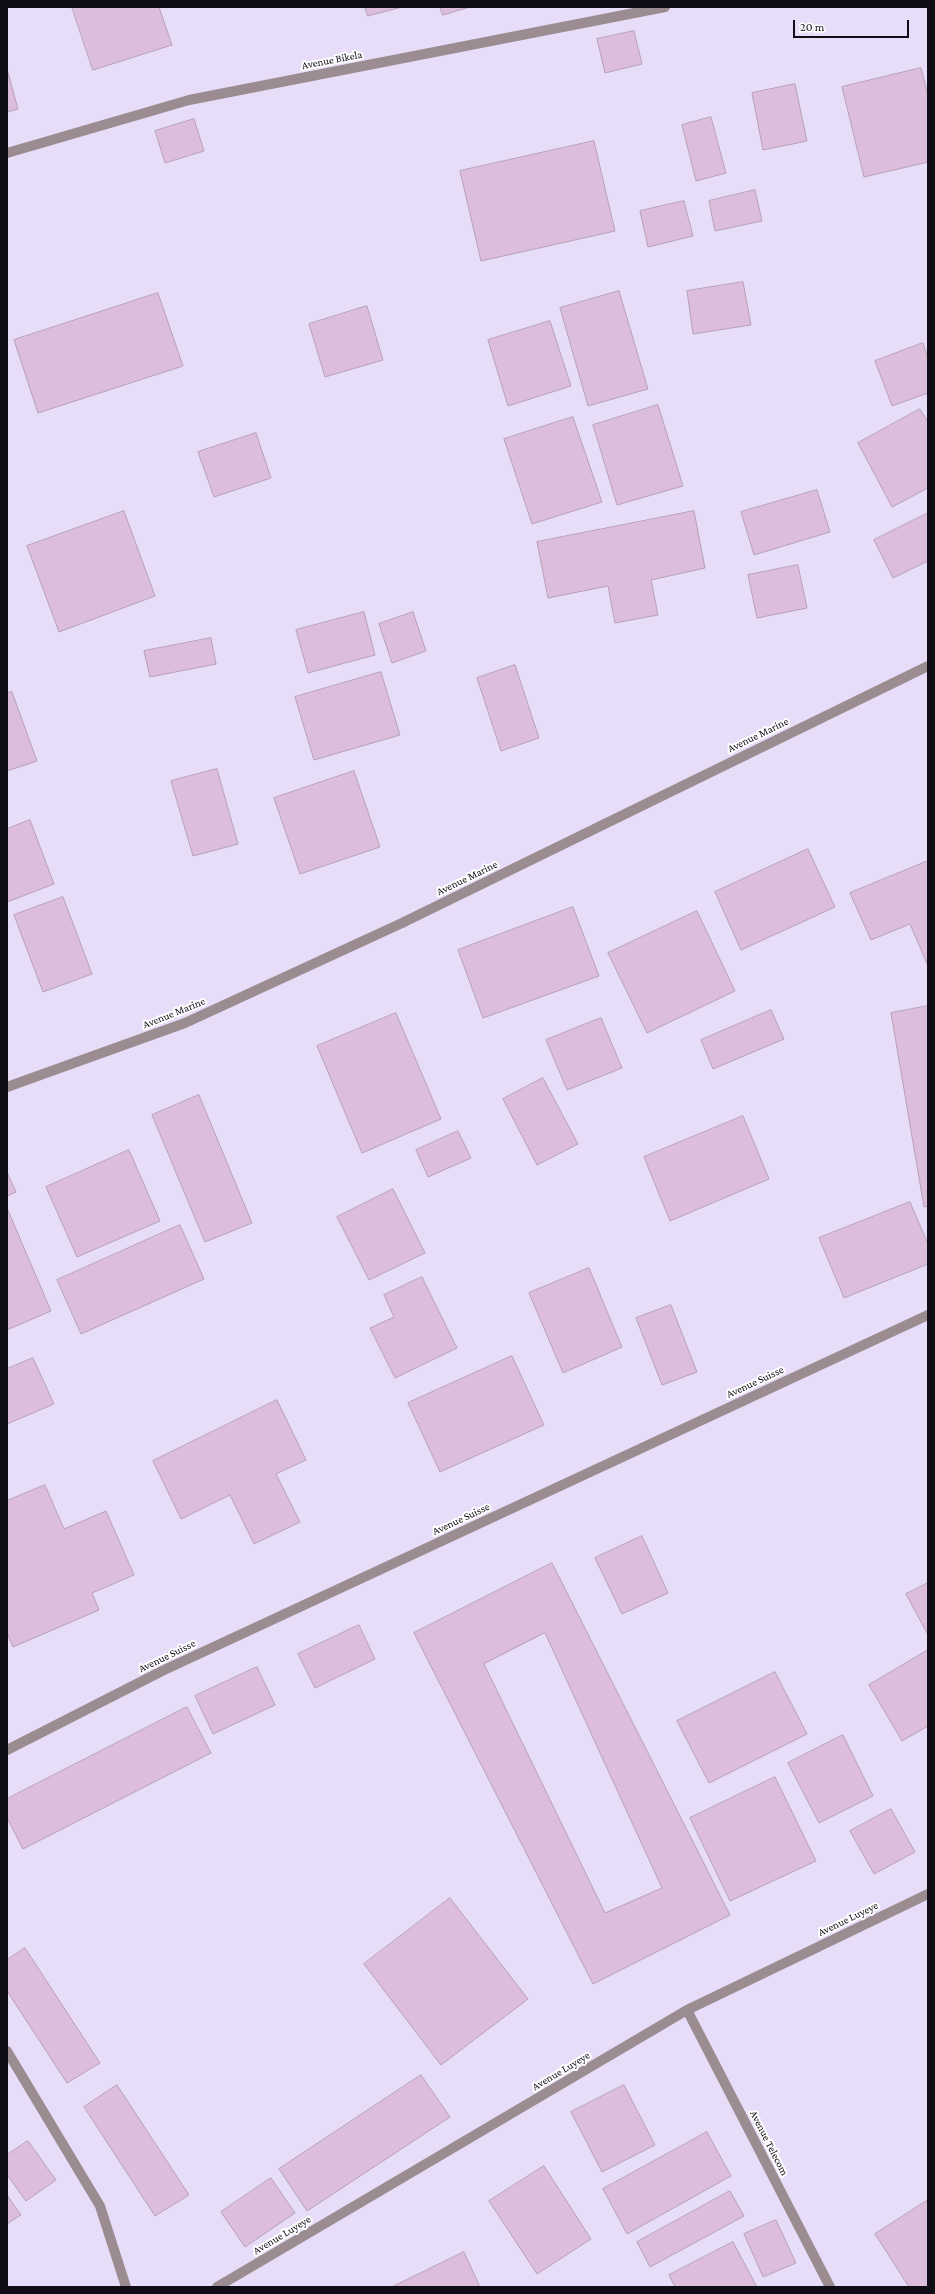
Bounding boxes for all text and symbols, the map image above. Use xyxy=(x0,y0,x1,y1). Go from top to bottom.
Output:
scale bar xyxy=(795,12,911,38)
text: 20 m xyxy=(800,20,824,34)
street label: Avenue Bikela xyxy=(301,48,363,72)
street label: Avenue Marine xyxy=(725,715,791,755)
street label: Avenue Marine xyxy=(434,858,500,898)
street label: Avenue Marine xyxy=(141,994,207,1032)
street label: Avenue Suisse xyxy=(724,1363,786,1401)
street label: Avenue Suisse xyxy=(430,1500,492,1538)
street label: Avenue Suisse xyxy=(136,1637,198,1675)
street label: Avenue Luyeye xyxy=(816,1899,880,1939)
street label: Avenue Luyeye xyxy=(530,2049,592,2093)
street label: Avenue Telecom xyxy=(747,2108,791,2178)
street label: Avenue Luyeye xyxy=(251,2213,313,2257)

